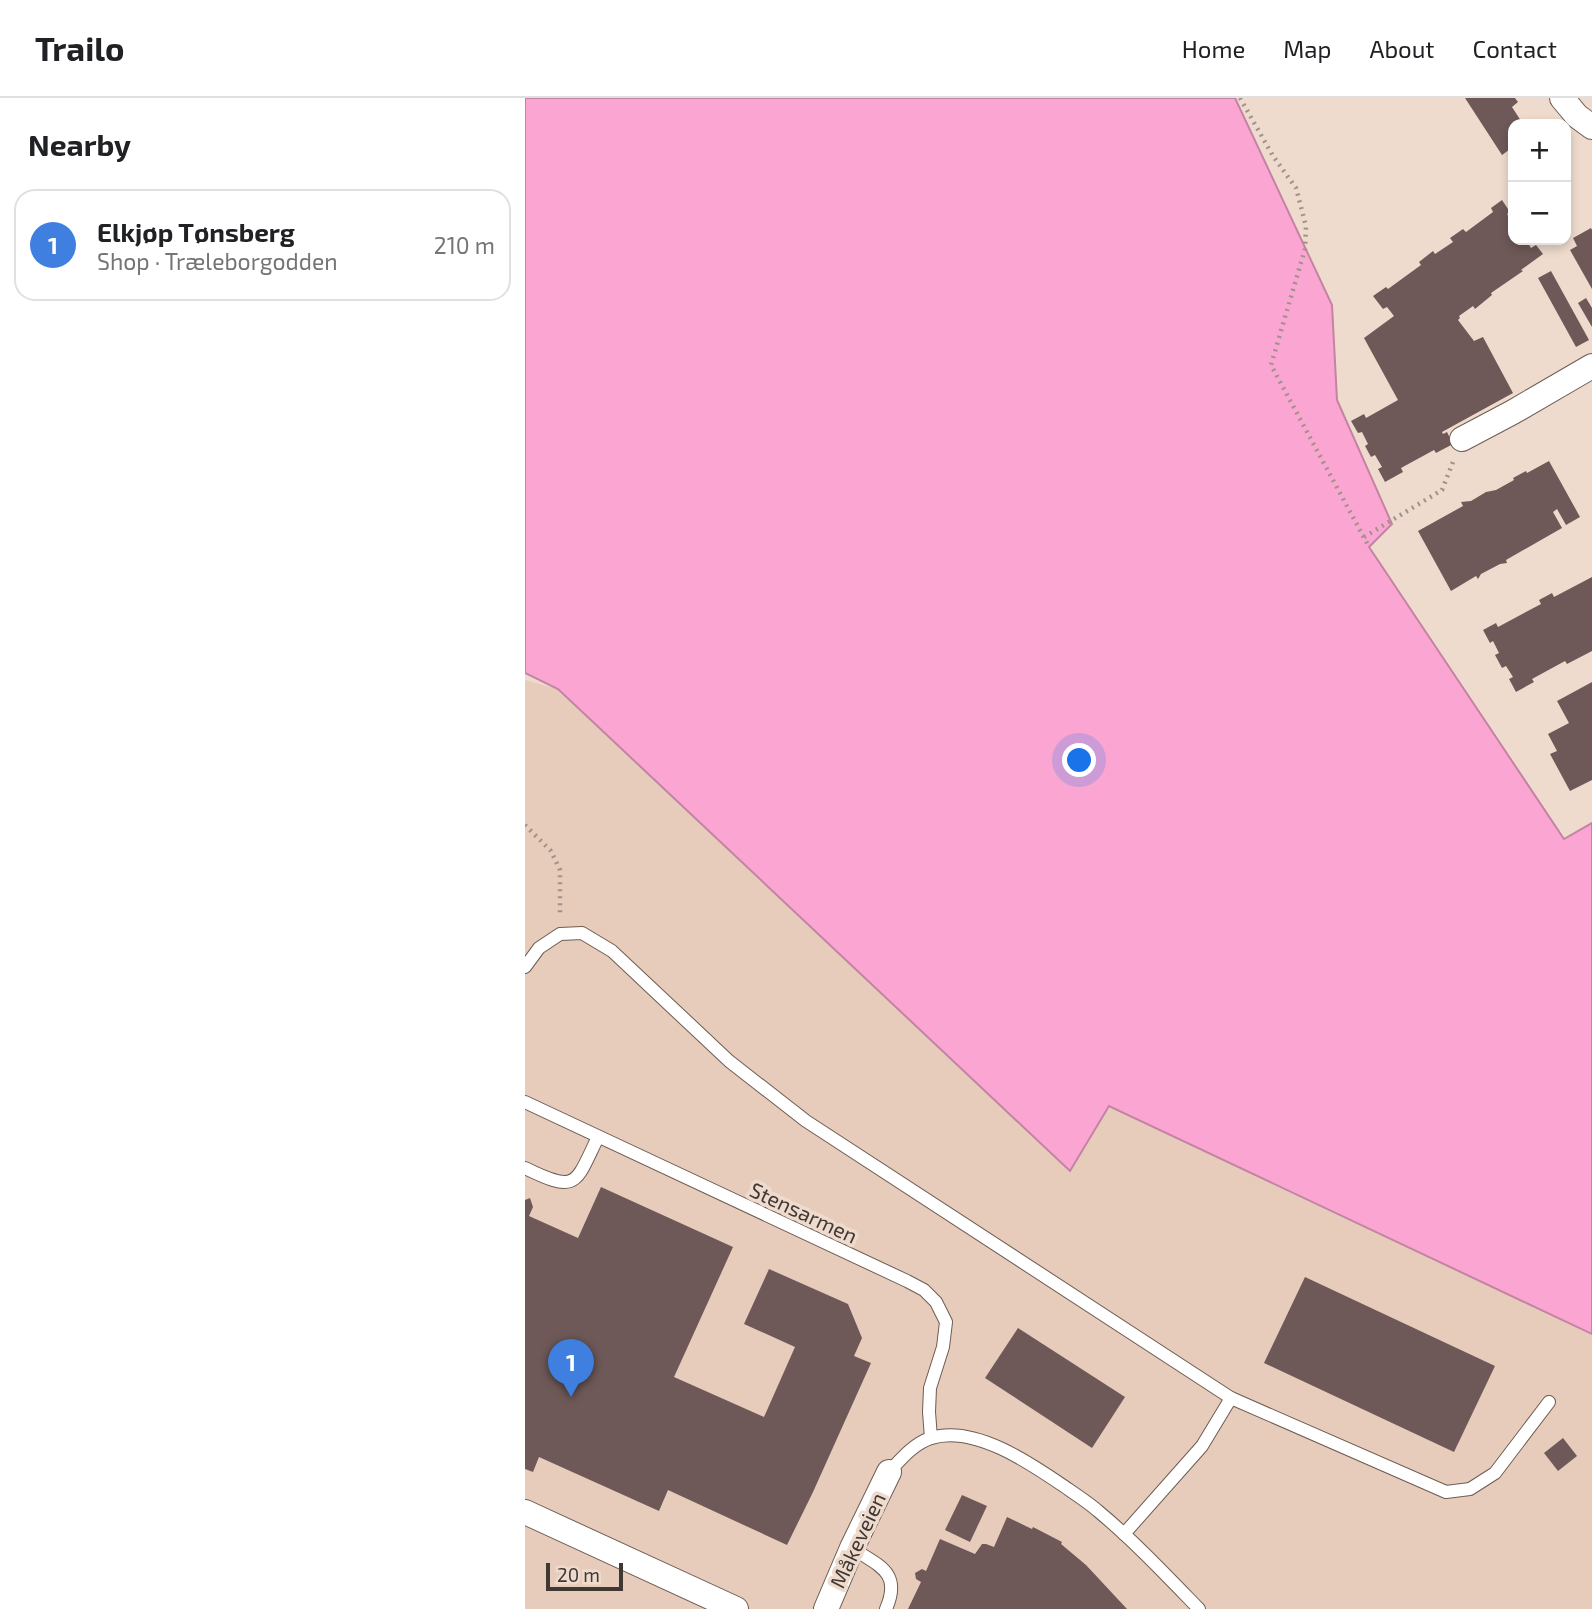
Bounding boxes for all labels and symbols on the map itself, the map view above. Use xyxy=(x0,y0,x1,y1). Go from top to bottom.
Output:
your location xyxy=(1062,743,1096,777)
street label: Stensarmen xyxy=(746,1176,862,1248)
pin: 1 xyxy=(548,1339,594,1397)
street label: Måkeveien xyxy=(824,1488,890,1592)
scale bar xyxy=(546,1560,623,1592)

